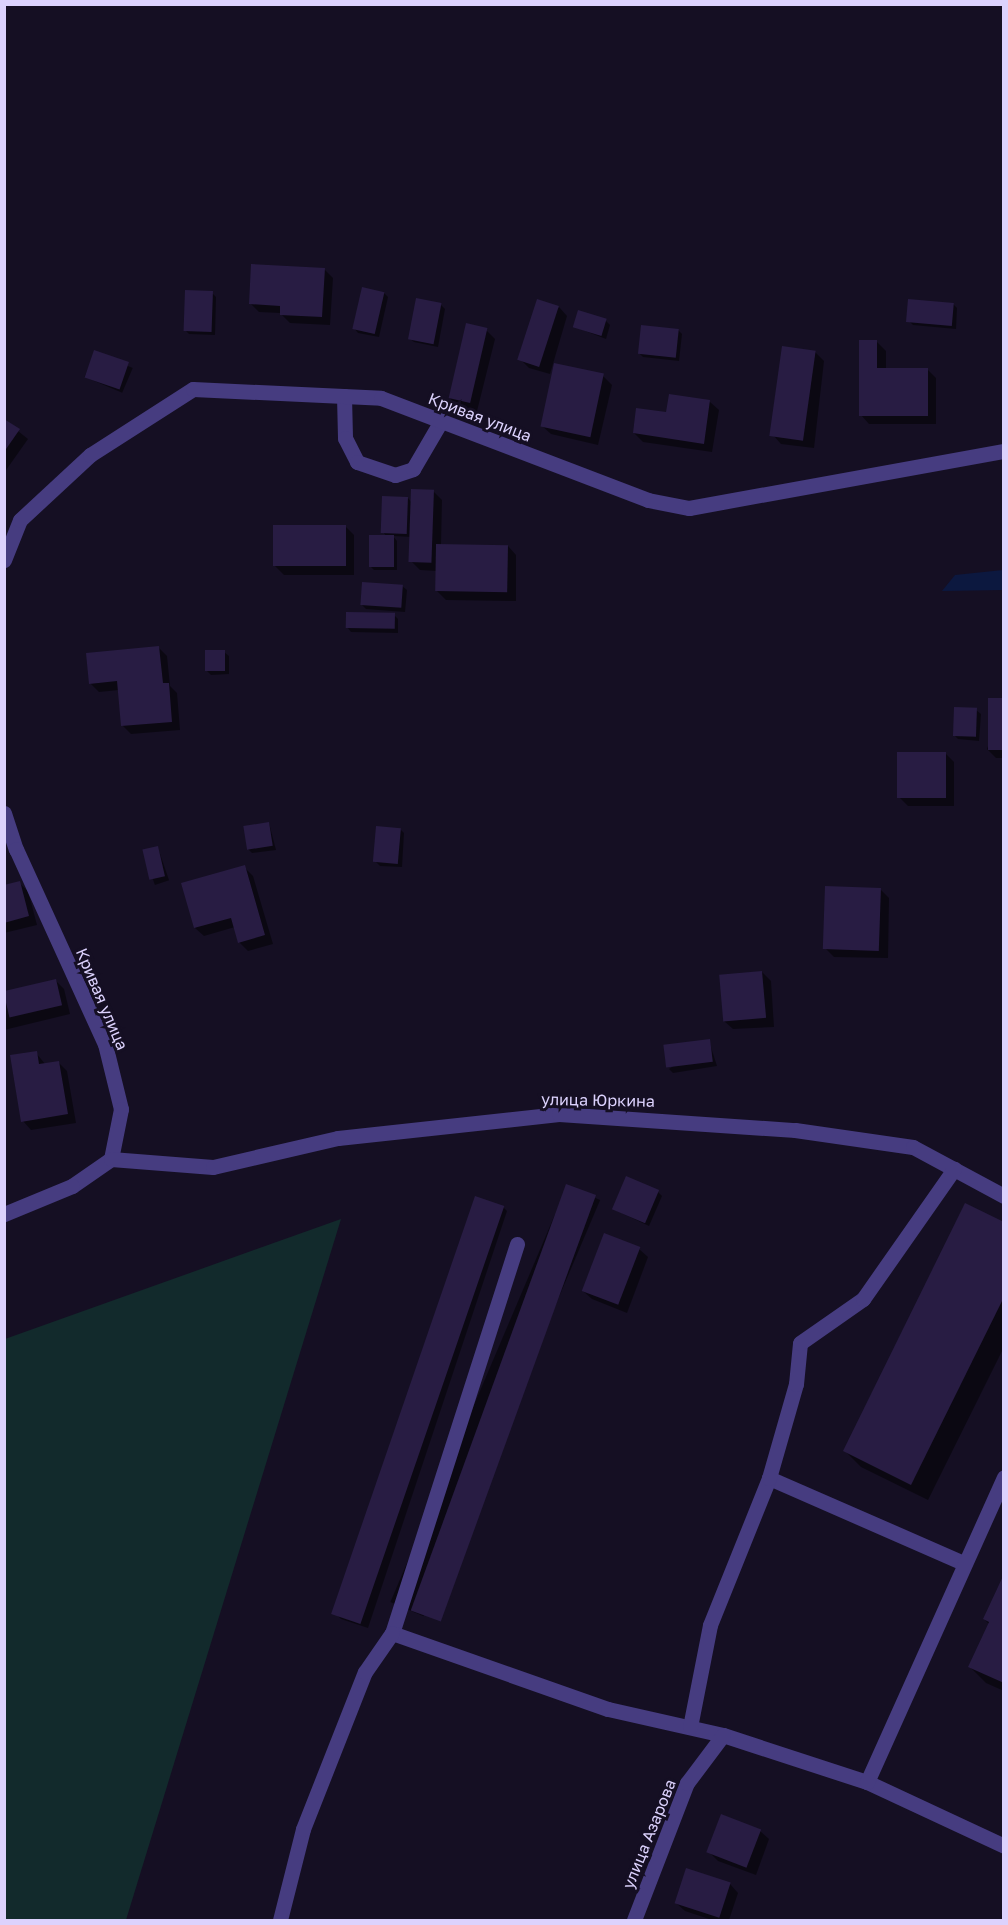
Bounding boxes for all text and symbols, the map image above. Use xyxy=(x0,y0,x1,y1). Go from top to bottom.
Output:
street label: Кривая улица xyxy=(426,389,534,445)
street label: Кривая улица xyxy=(72,945,132,1053)
street label: улица Юркина xyxy=(541,1089,655,1111)
street label: улица Азарова xyxy=(618,1776,680,1892)

